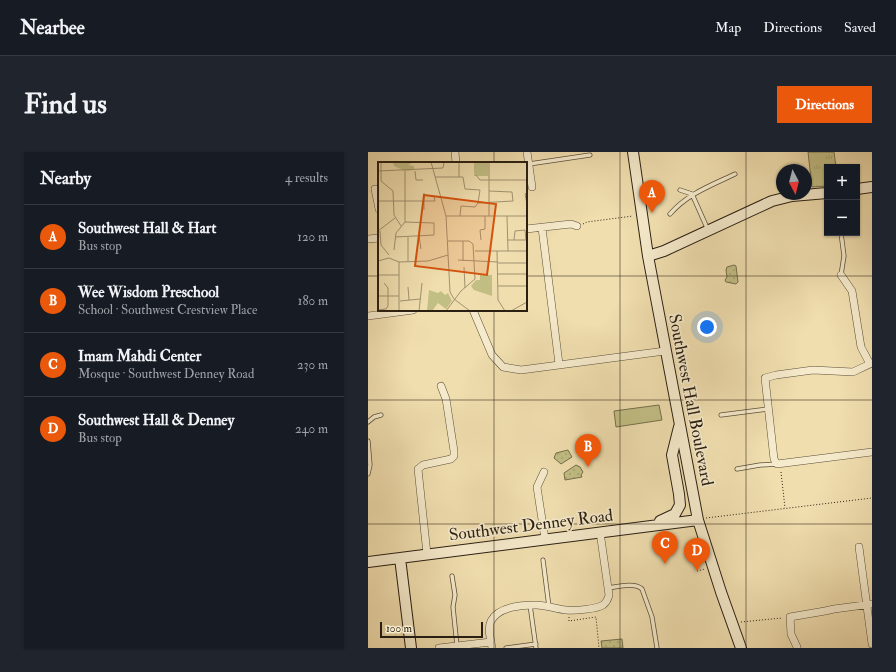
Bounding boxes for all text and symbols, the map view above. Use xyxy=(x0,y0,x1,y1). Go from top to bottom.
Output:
text: Nearbee xyxy=(20,16,85,40)
text: Map xyxy=(715,19,741,36)
text: Directions xyxy=(763,19,822,36)
text: Saved xyxy=(844,19,876,36)
button: Directions xyxy=(777,86,872,123)
text: Find us xyxy=(24,87,107,122)
inset map xyxy=(378,162,527,311)
north arrow xyxy=(776,164,812,200)
map controls xyxy=(824,164,860,236)
button: + xyxy=(824,164,860,200)
text: Nearby xyxy=(40,168,91,189)
text: 4 results xyxy=(285,170,328,186)
pin: A xyxy=(639,180,665,213)
button: − xyxy=(824,200,860,236)
text: Southwest Hall & Hart xyxy=(78,219,216,238)
text: A xyxy=(49,229,57,245)
text: 120 m xyxy=(297,229,328,245)
text: Bus stop xyxy=(78,238,122,254)
text: Wee Wisdom Preschool xyxy=(78,283,219,302)
text: B xyxy=(49,293,57,309)
text: 180 m xyxy=(298,293,328,309)
text: School · Southwest Crestview Place xyxy=(78,302,257,318)
street label: Southwest Hall Boulevard xyxy=(664,312,718,488)
your location xyxy=(697,317,717,337)
text: Imam Mahdi Center xyxy=(78,347,201,366)
text: C xyxy=(48,357,58,373)
text: 230 m xyxy=(297,357,328,373)
text: Mosque · Southwest Denney Road xyxy=(78,366,254,382)
text: Southwest Hall & Denney xyxy=(78,411,234,430)
text: D xyxy=(48,421,58,437)
text: 240 m xyxy=(295,421,328,437)
text: Bus stop xyxy=(78,430,122,446)
pin: B xyxy=(575,434,601,467)
street label: Southwest Denney Road xyxy=(448,504,615,546)
pin: C xyxy=(652,531,678,564)
pin: D xyxy=(684,538,710,571)
scale bar xyxy=(380,620,483,639)
text: 100 m xyxy=(386,622,412,635)

